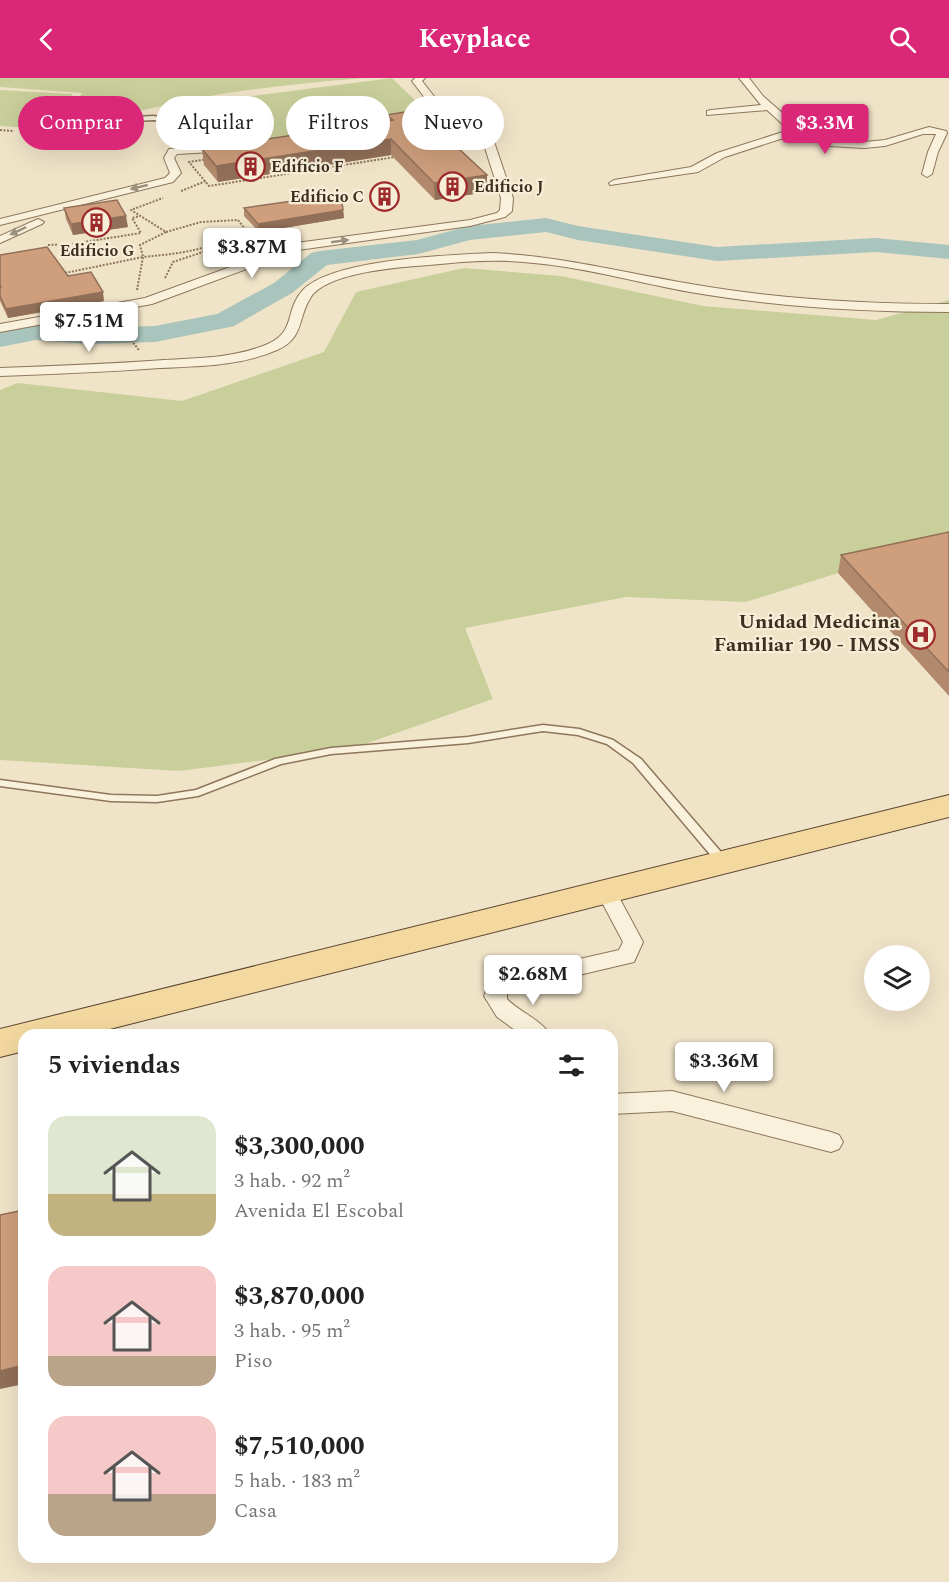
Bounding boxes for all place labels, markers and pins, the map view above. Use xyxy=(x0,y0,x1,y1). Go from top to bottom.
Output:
pin: $3.3M xyxy=(783,104,867,155)
building icon: Edificio F xyxy=(234,151,266,183)
place label: Edificio F xyxy=(271,155,344,179)
building icon: Edificio J xyxy=(437,171,469,203)
place label: Edificio J xyxy=(474,175,544,199)
building icon: Edificio C xyxy=(369,181,401,213)
place label: Edificio C xyxy=(290,185,364,209)
building icon: Edificio G xyxy=(81,207,113,239)
pin: $3.87M xyxy=(203,228,301,279)
place label: Edificio G xyxy=(60,239,134,263)
pin: $7.51M xyxy=(40,302,138,353)
place label: Unidad Medicina Familiar 190 - IMSS xyxy=(714,607,901,660)
hospital icon: Unidad Medicina Familiar 190 - IMSS xyxy=(905,618,937,650)
pin: $2.68M xyxy=(484,955,582,1006)
pin: $3.36M xyxy=(675,1042,773,1093)

